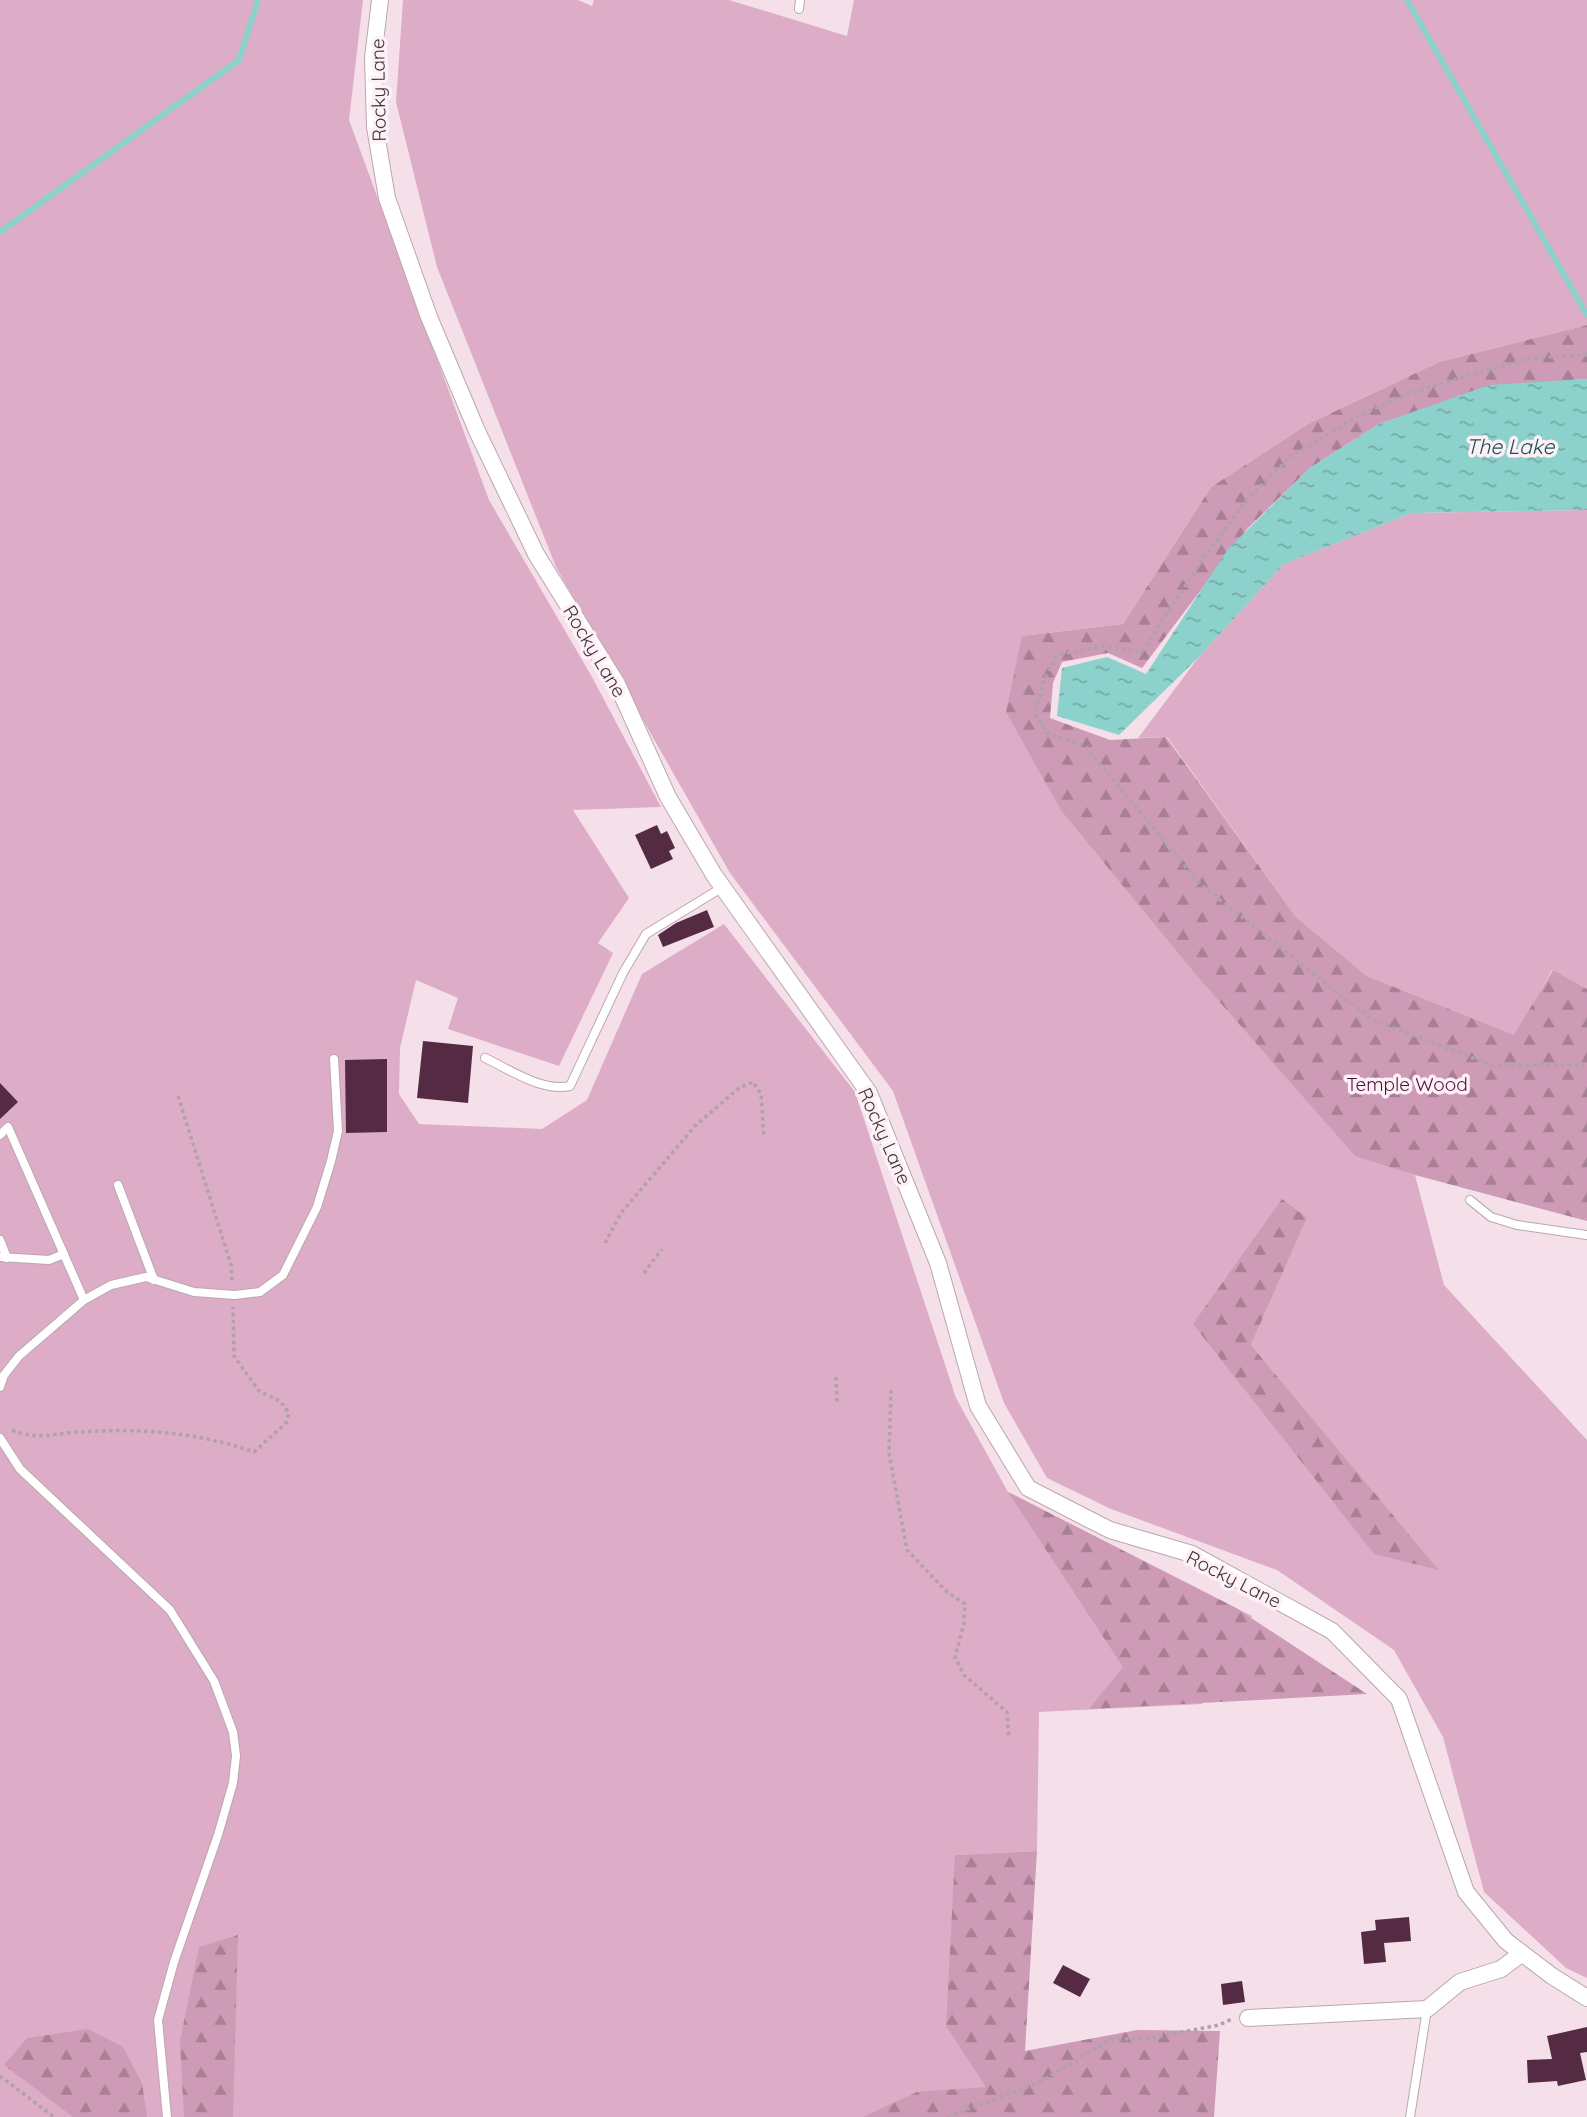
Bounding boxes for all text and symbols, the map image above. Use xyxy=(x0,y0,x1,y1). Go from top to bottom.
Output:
street label: Rocky Lane xyxy=(365,38,391,142)
water label: The Lake xyxy=(1466,433,1556,459)
street label: Rocky Lane xyxy=(558,600,632,702)
park label: Temple Wood xyxy=(1346,1072,1468,1096)
street label: Rocky Lane xyxy=(853,1084,917,1188)
street label: Rocky Lane xyxy=(1182,1545,1286,1613)

